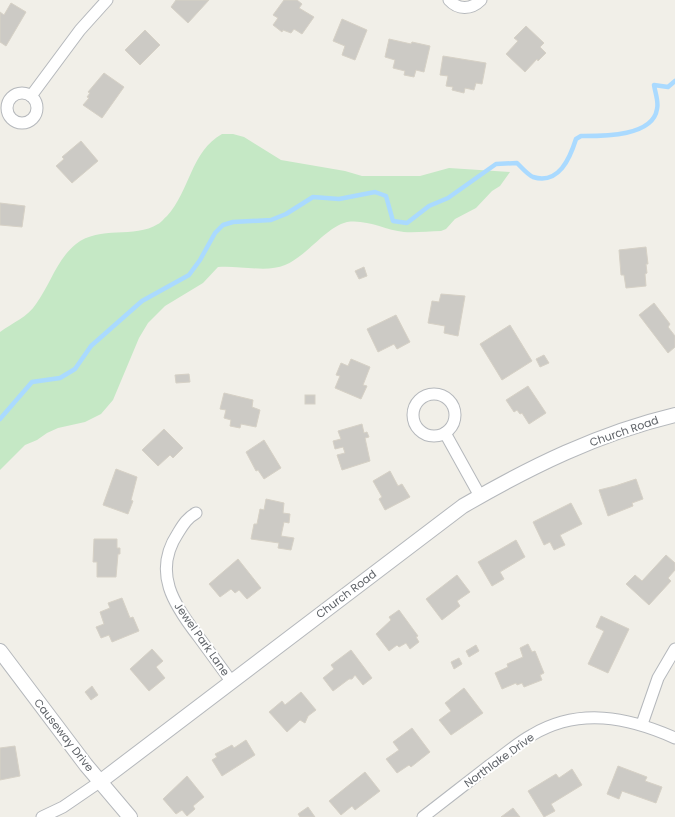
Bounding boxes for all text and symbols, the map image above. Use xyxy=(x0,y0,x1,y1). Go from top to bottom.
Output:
street label: Church Road xyxy=(587,412,661,450)
street label: Church Road xyxy=(312,566,380,622)
street label: Jewel Park Lane xyxy=(171,599,234,679)
street label: Causeway Drive xyxy=(30,695,98,775)
street label: Northlake Drive xyxy=(461,729,537,791)

